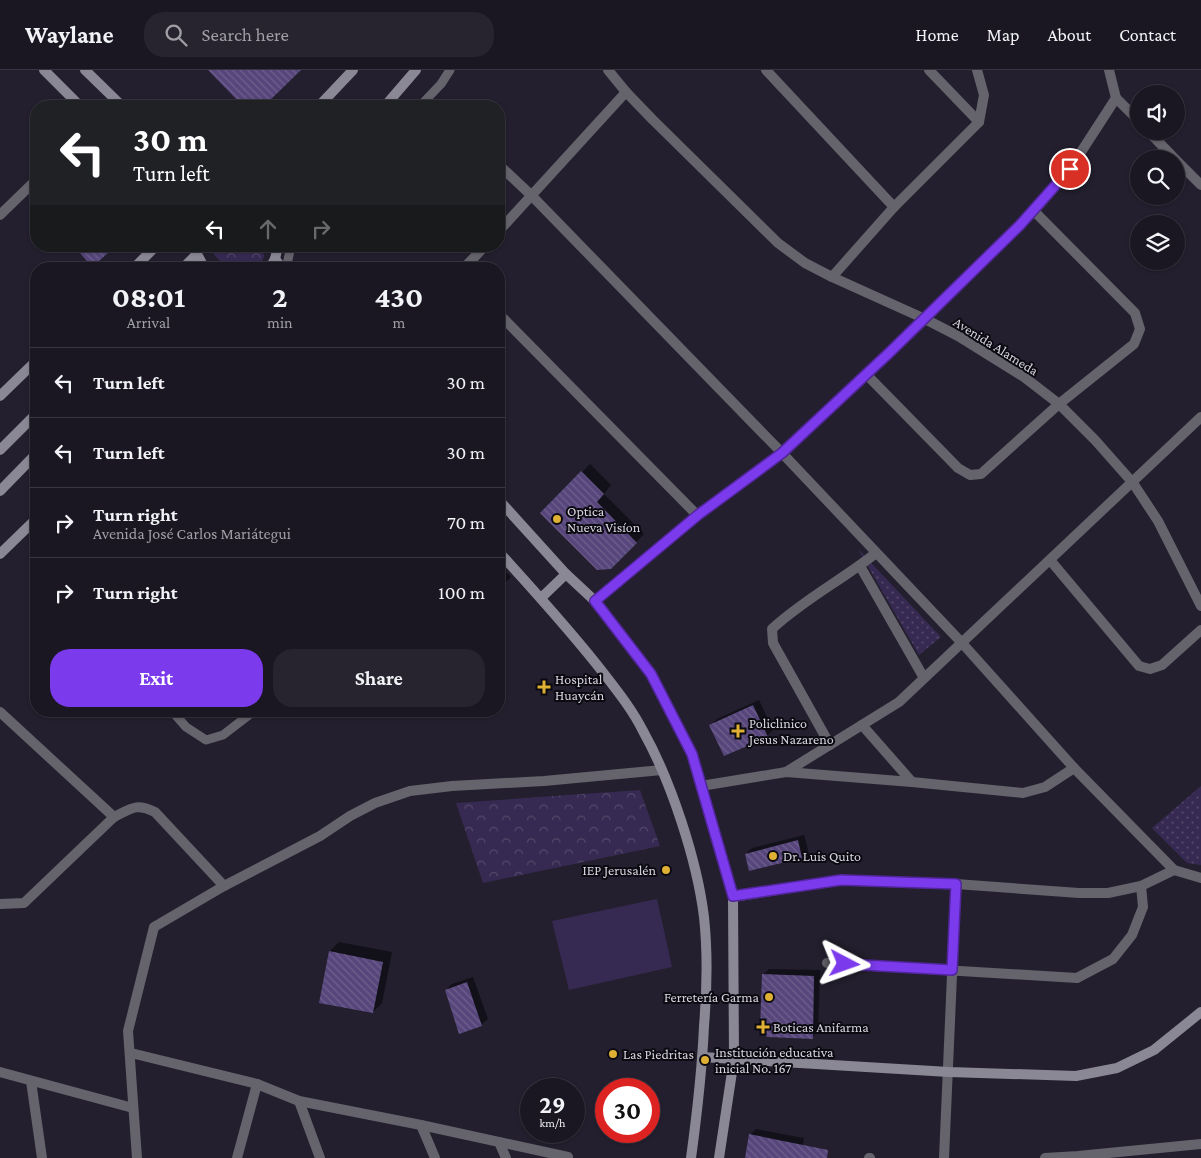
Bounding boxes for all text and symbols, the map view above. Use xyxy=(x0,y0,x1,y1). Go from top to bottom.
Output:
search box xyxy=(144,12,494,57)
text: Waylane xyxy=(25,21,114,48)
icon: search xyxy=(162,21,190,49)
text: Search here xyxy=(202,24,289,45)
text: Home xyxy=(916,25,959,45)
text: Map xyxy=(987,25,1019,45)
text: About xyxy=(1047,25,1091,45)
text: Contact xyxy=(1119,25,1176,45)
map controls xyxy=(1130,85,1185,270)
button: sound xyxy=(1130,85,1185,140)
icon: left xyxy=(50,120,115,185)
text: 30 m xyxy=(133,120,208,159)
pin xyxy=(1049,148,1091,190)
button: search xyxy=(1130,150,1185,205)
icon: arrive xyxy=(1056,155,1084,183)
text: Turn left xyxy=(133,161,210,186)
icon: left xyxy=(201,215,229,243)
icon: ahead xyxy=(254,215,282,243)
icon: right xyxy=(307,215,335,243)
button: layers xyxy=(1130,215,1185,270)
text: 08:01 xyxy=(112,280,185,313)
text: 2 xyxy=(272,280,288,313)
text: 430 xyxy=(374,280,423,313)
street label: Avenida Alameda xyxy=(951,313,1042,379)
text: Arrival xyxy=(127,314,170,331)
text: min xyxy=(267,314,293,331)
text: m xyxy=(392,314,405,331)
icon: left xyxy=(50,369,78,397)
text: Turn left xyxy=(93,372,165,393)
text: 30 m xyxy=(446,372,485,393)
icon: left xyxy=(50,439,78,467)
text: Turn left xyxy=(93,442,165,463)
text: 30 m xyxy=(446,442,485,463)
place label: Optica Nueva Visíon xyxy=(567,503,641,535)
text: Turn right xyxy=(93,504,178,525)
icon: right xyxy=(50,509,78,537)
text: 70 m xyxy=(447,512,485,533)
marker: Optica Nueva Visíon xyxy=(551,513,563,525)
text: Avenida José Carlos Mariátegui xyxy=(93,525,291,542)
icon: right xyxy=(50,579,78,607)
text: Turn right xyxy=(93,582,178,603)
text: 100 m xyxy=(438,582,485,603)
button: Exit xyxy=(50,649,263,707)
button: Share xyxy=(273,649,485,707)
place label: Hospital Huaycán xyxy=(555,671,605,703)
marker: Hospital Huaycán xyxy=(537,680,551,694)
place label: Policlinico Jesus Nazareno xyxy=(747,715,834,747)
marker: Policlinico Jesus Nazareno xyxy=(731,724,745,738)
place label: Dr. Luis Quito xyxy=(783,848,861,864)
marker: Dr. Luis Quito xyxy=(767,850,779,862)
place label: IEP Jerusalén xyxy=(582,862,656,878)
marker: IEP Jerusalén xyxy=(660,864,672,876)
position arrow xyxy=(818,937,870,989)
place label: Ferretería Garma xyxy=(664,989,760,1005)
marker: Ferretería Garma xyxy=(763,991,775,1003)
place label: Boticas Anifarma xyxy=(773,1019,869,1035)
marker: Boticas Anifarma xyxy=(757,1021,769,1033)
place label: Institución educativa inicial No. 167 xyxy=(715,1044,834,1076)
place label: Las Piedritas xyxy=(623,1046,694,1062)
marker: Las Piedritas xyxy=(607,1048,619,1060)
marker: Institución educativa inicial No. 167 xyxy=(699,1054,711,1066)
speed limit sign: 30 xyxy=(595,1078,660,1143)
text: 29 xyxy=(539,1091,566,1118)
text: km/h xyxy=(540,1116,565,1130)

